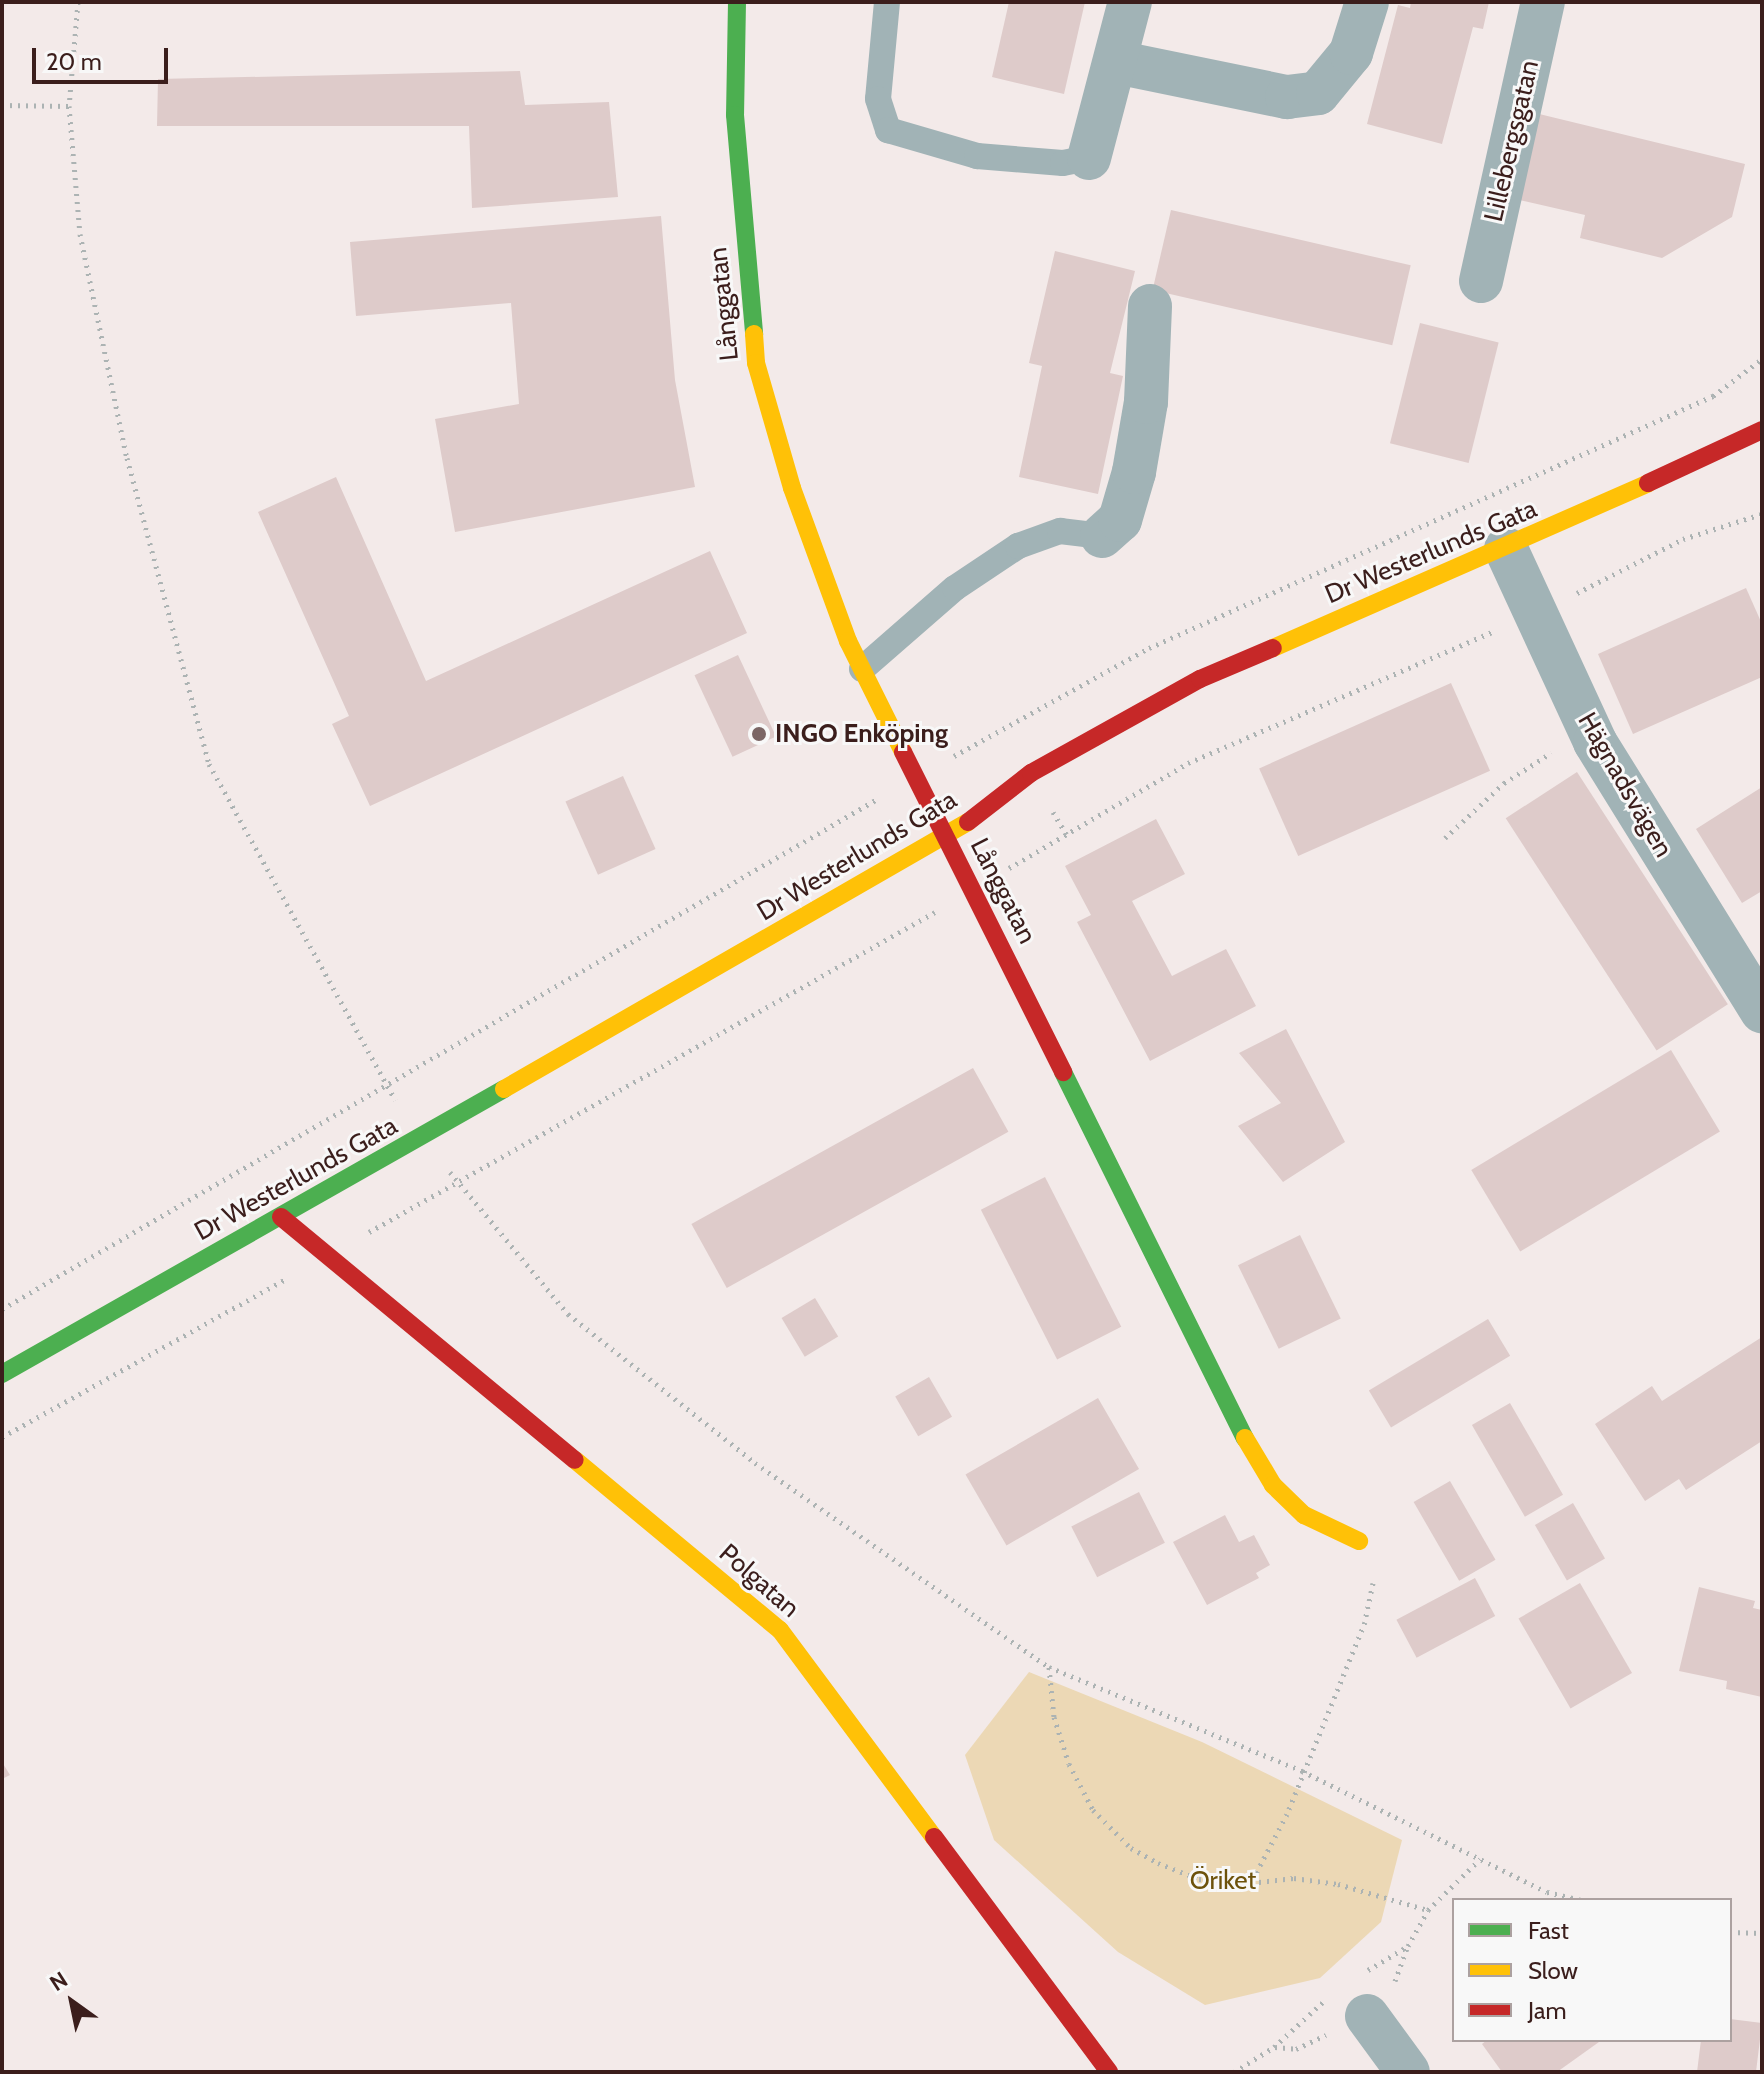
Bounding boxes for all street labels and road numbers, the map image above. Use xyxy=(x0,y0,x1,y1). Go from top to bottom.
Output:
street label: Lillebergsgatan xyxy=(1478,57,1546,225)
street label: Långgatan xyxy=(703,246,745,362)
street label: Dr Westerlunds Gata xyxy=(1320,493,1542,611)
street label: Hägnadsvägen xyxy=(1571,707,1679,863)
street label: Dr Westerlunds Gata xyxy=(752,784,962,928)
street label: Långgatan xyxy=(963,833,1043,949)
street label: Dr Westerlunds Gata xyxy=(189,1110,403,1248)
street label: Polgatan xyxy=(713,1538,805,1624)

